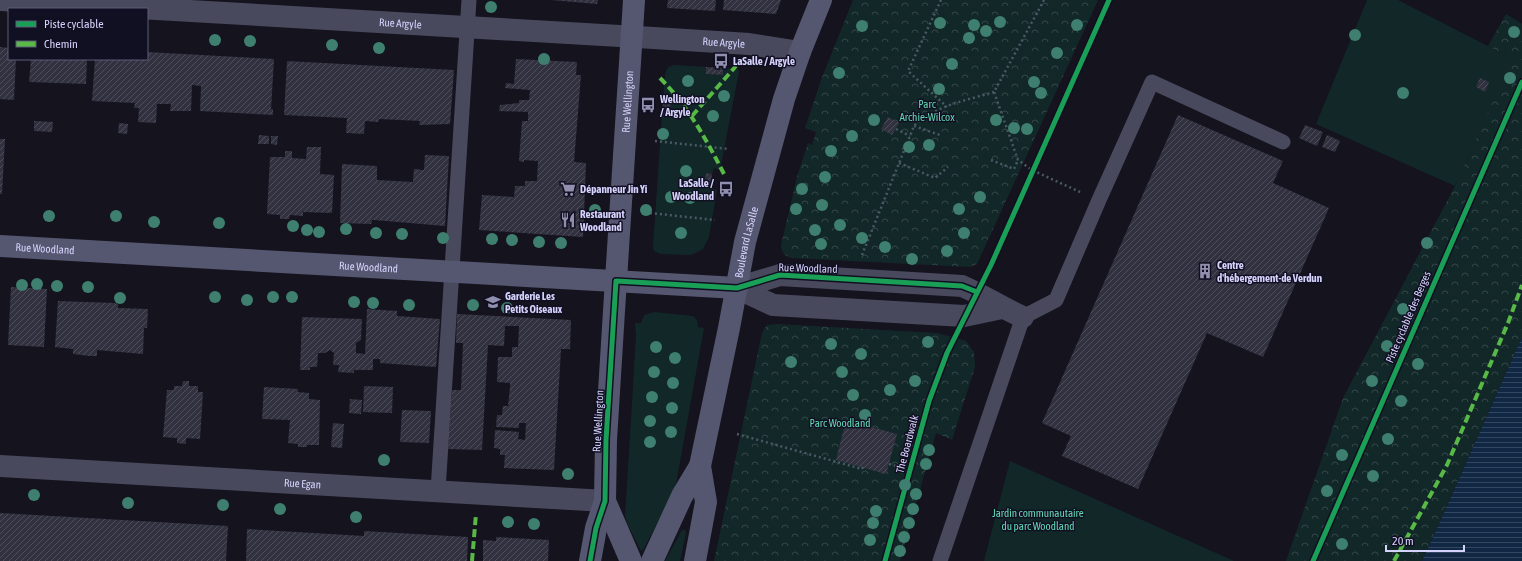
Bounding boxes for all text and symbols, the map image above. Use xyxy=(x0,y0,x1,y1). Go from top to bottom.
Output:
legend xyxy=(8,8,148,60)
street label: Rue Argyle xyxy=(379,16,422,30)
text: Piste cyclable xyxy=(44,17,104,31)
street label: Rue Argyle xyxy=(702,35,745,50)
text: Chemin xyxy=(44,37,78,51)
bus stop icon: LaSalle / Argyle xyxy=(712,52,730,70)
place label: LaSalle / Argyle xyxy=(733,55,795,67)
street label: Rue Wellington xyxy=(619,70,635,133)
place label: Wellington / Argyle xyxy=(659,93,705,118)
bus stop icon: Wellington / Argyle xyxy=(639,96,657,114)
park label: Parc Archie-Wilcox xyxy=(899,98,955,123)
place label: LaSalle / Woodland xyxy=(671,177,714,202)
supermarket icon: Dépanneur Jin Yi xyxy=(559,180,577,198)
bus stop icon: LaSalle / Woodland xyxy=(717,180,735,198)
place label: Dépanneur Jin Yi xyxy=(580,183,648,195)
street label: Boulevard LaSalle xyxy=(732,205,760,279)
place label: Restaurant Woodland xyxy=(579,208,625,233)
restaurant icon: Restaurant Woodland xyxy=(559,211,577,229)
street label: Rue Woodland xyxy=(15,241,75,256)
street label: Rue Woodland xyxy=(339,259,398,275)
place label: Centre d'hébergement-de Verdun xyxy=(1217,259,1322,284)
street label: Rue Woodland xyxy=(778,261,838,275)
building icon: Centre d'hébergement-de Verdun xyxy=(1196,262,1214,280)
street label: Piste cyclable des Berges xyxy=(1383,269,1433,365)
place label: Garderie Les Petits Oiseaux xyxy=(505,290,563,315)
school or university icon: Garderie Les Petits Oiseaux xyxy=(484,293,502,311)
street label: Rue Wellington xyxy=(590,390,606,452)
street label: The Boardwalk xyxy=(893,413,921,474)
park label: Parc Woodland xyxy=(810,417,870,429)
street label: Rue Egan xyxy=(284,476,321,491)
park label: Jardin communautaire du parc Woodland xyxy=(992,507,1084,532)
scale bar xyxy=(1386,527,1464,553)
text: 20 m xyxy=(1392,534,1414,548)

